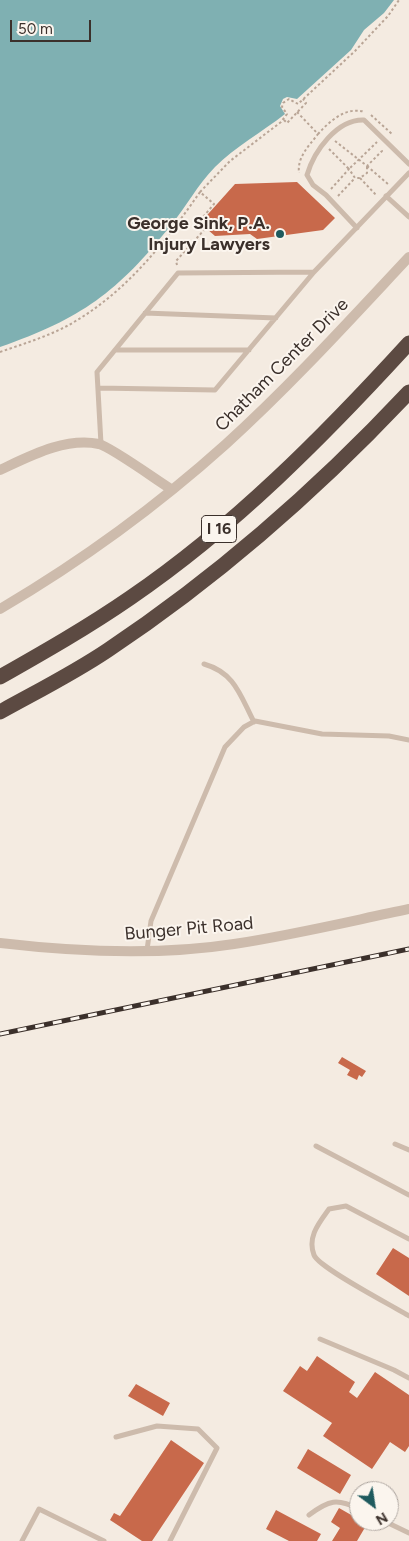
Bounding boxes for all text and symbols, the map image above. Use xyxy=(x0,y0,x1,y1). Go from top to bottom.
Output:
scale bar xyxy=(12,10,94,42)
text: 50 m xyxy=(18,20,53,38)
place label: George Sink, P.A. Injury Lawyers xyxy=(127,213,270,255)
marker: George Sink, P.A. Injury Lawyers xyxy=(274,228,286,240)
street label: Chatham Center Drive xyxy=(211,294,353,436)
road number: I 16 xyxy=(202,516,236,542)
street label: Bunger Pit Road xyxy=(124,913,254,945)
north arrow xyxy=(349,1481,399,1531)
text: N xyxy=(372,1508,390,1528)

